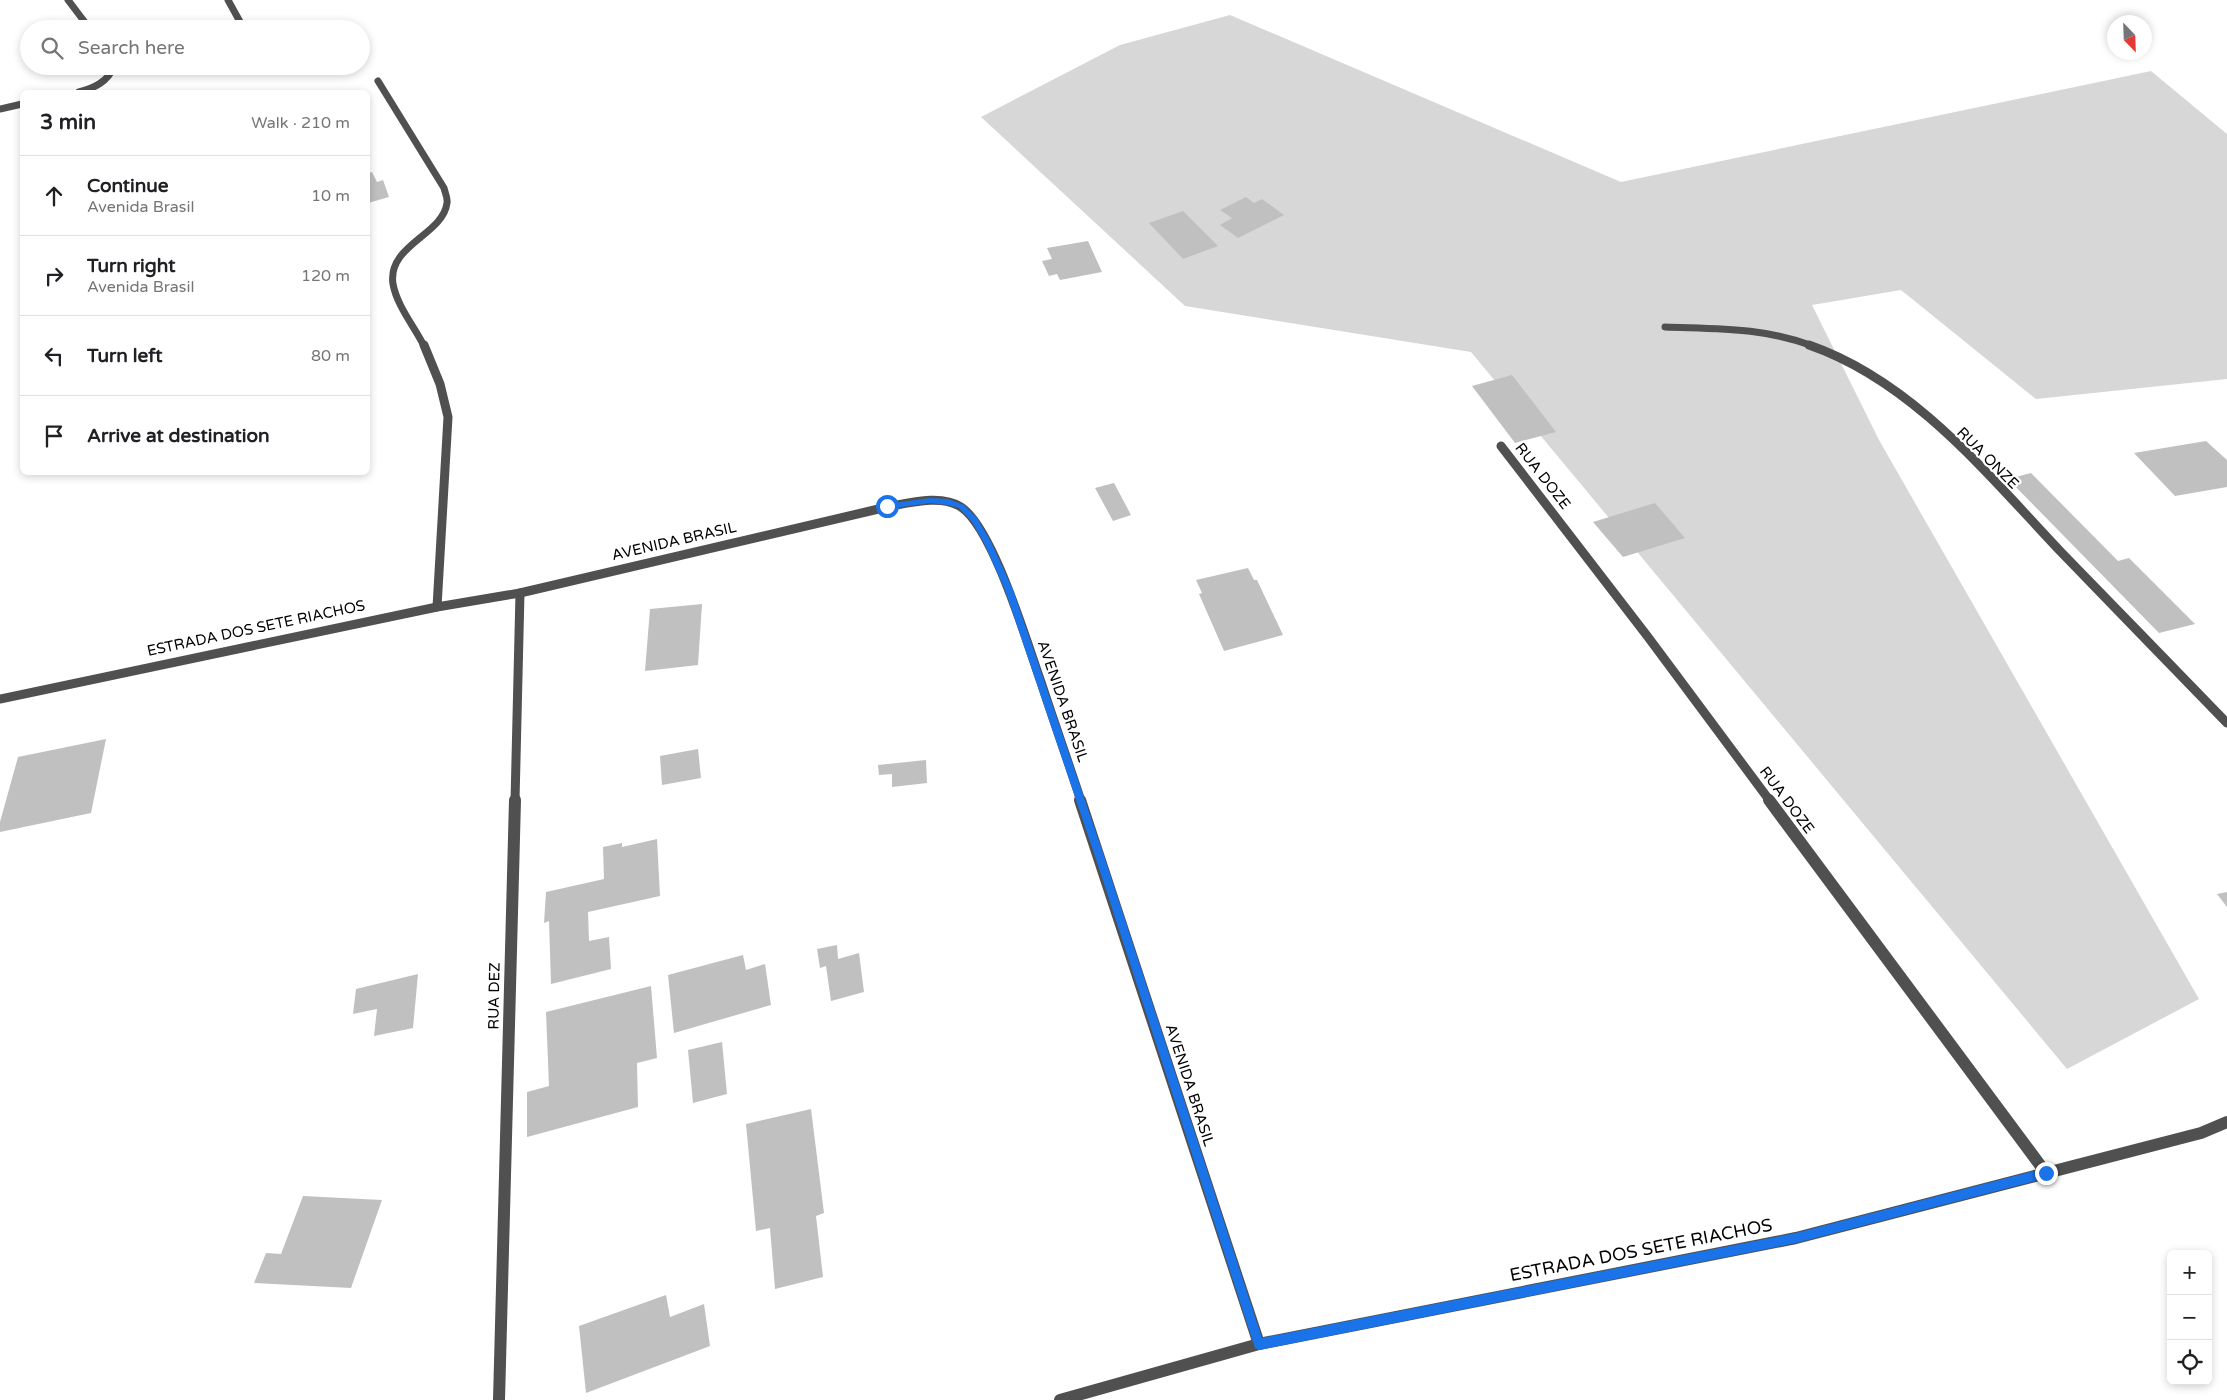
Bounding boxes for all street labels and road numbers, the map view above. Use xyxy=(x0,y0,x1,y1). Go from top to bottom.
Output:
street label: RUA ONZE xyxy=(1953,423,2023,493)
street label: RUA DOZE xyxy=(1511,439,1575,513)
street label: AVENIDA BRASIL xyxy=(610,518,738,564)
street label: ESTRADA DOS SETE RIACHOS xyxy=(145,596,367,660)
street label: AVENIDA BRASIL xyxy=(1034,638,1092,764)
street label: RUA DOZE xyxy=(1756,763,1818,837)
street label: RUA DEZ xyxy=(484,962,504,1030)
street label: AVENIDA BRASIL xyxy=(1162,1022,1218,1149)
street label: ESTRADA DOS SETE RIACHOS xyxy=(1508,1214,1774,1286)

